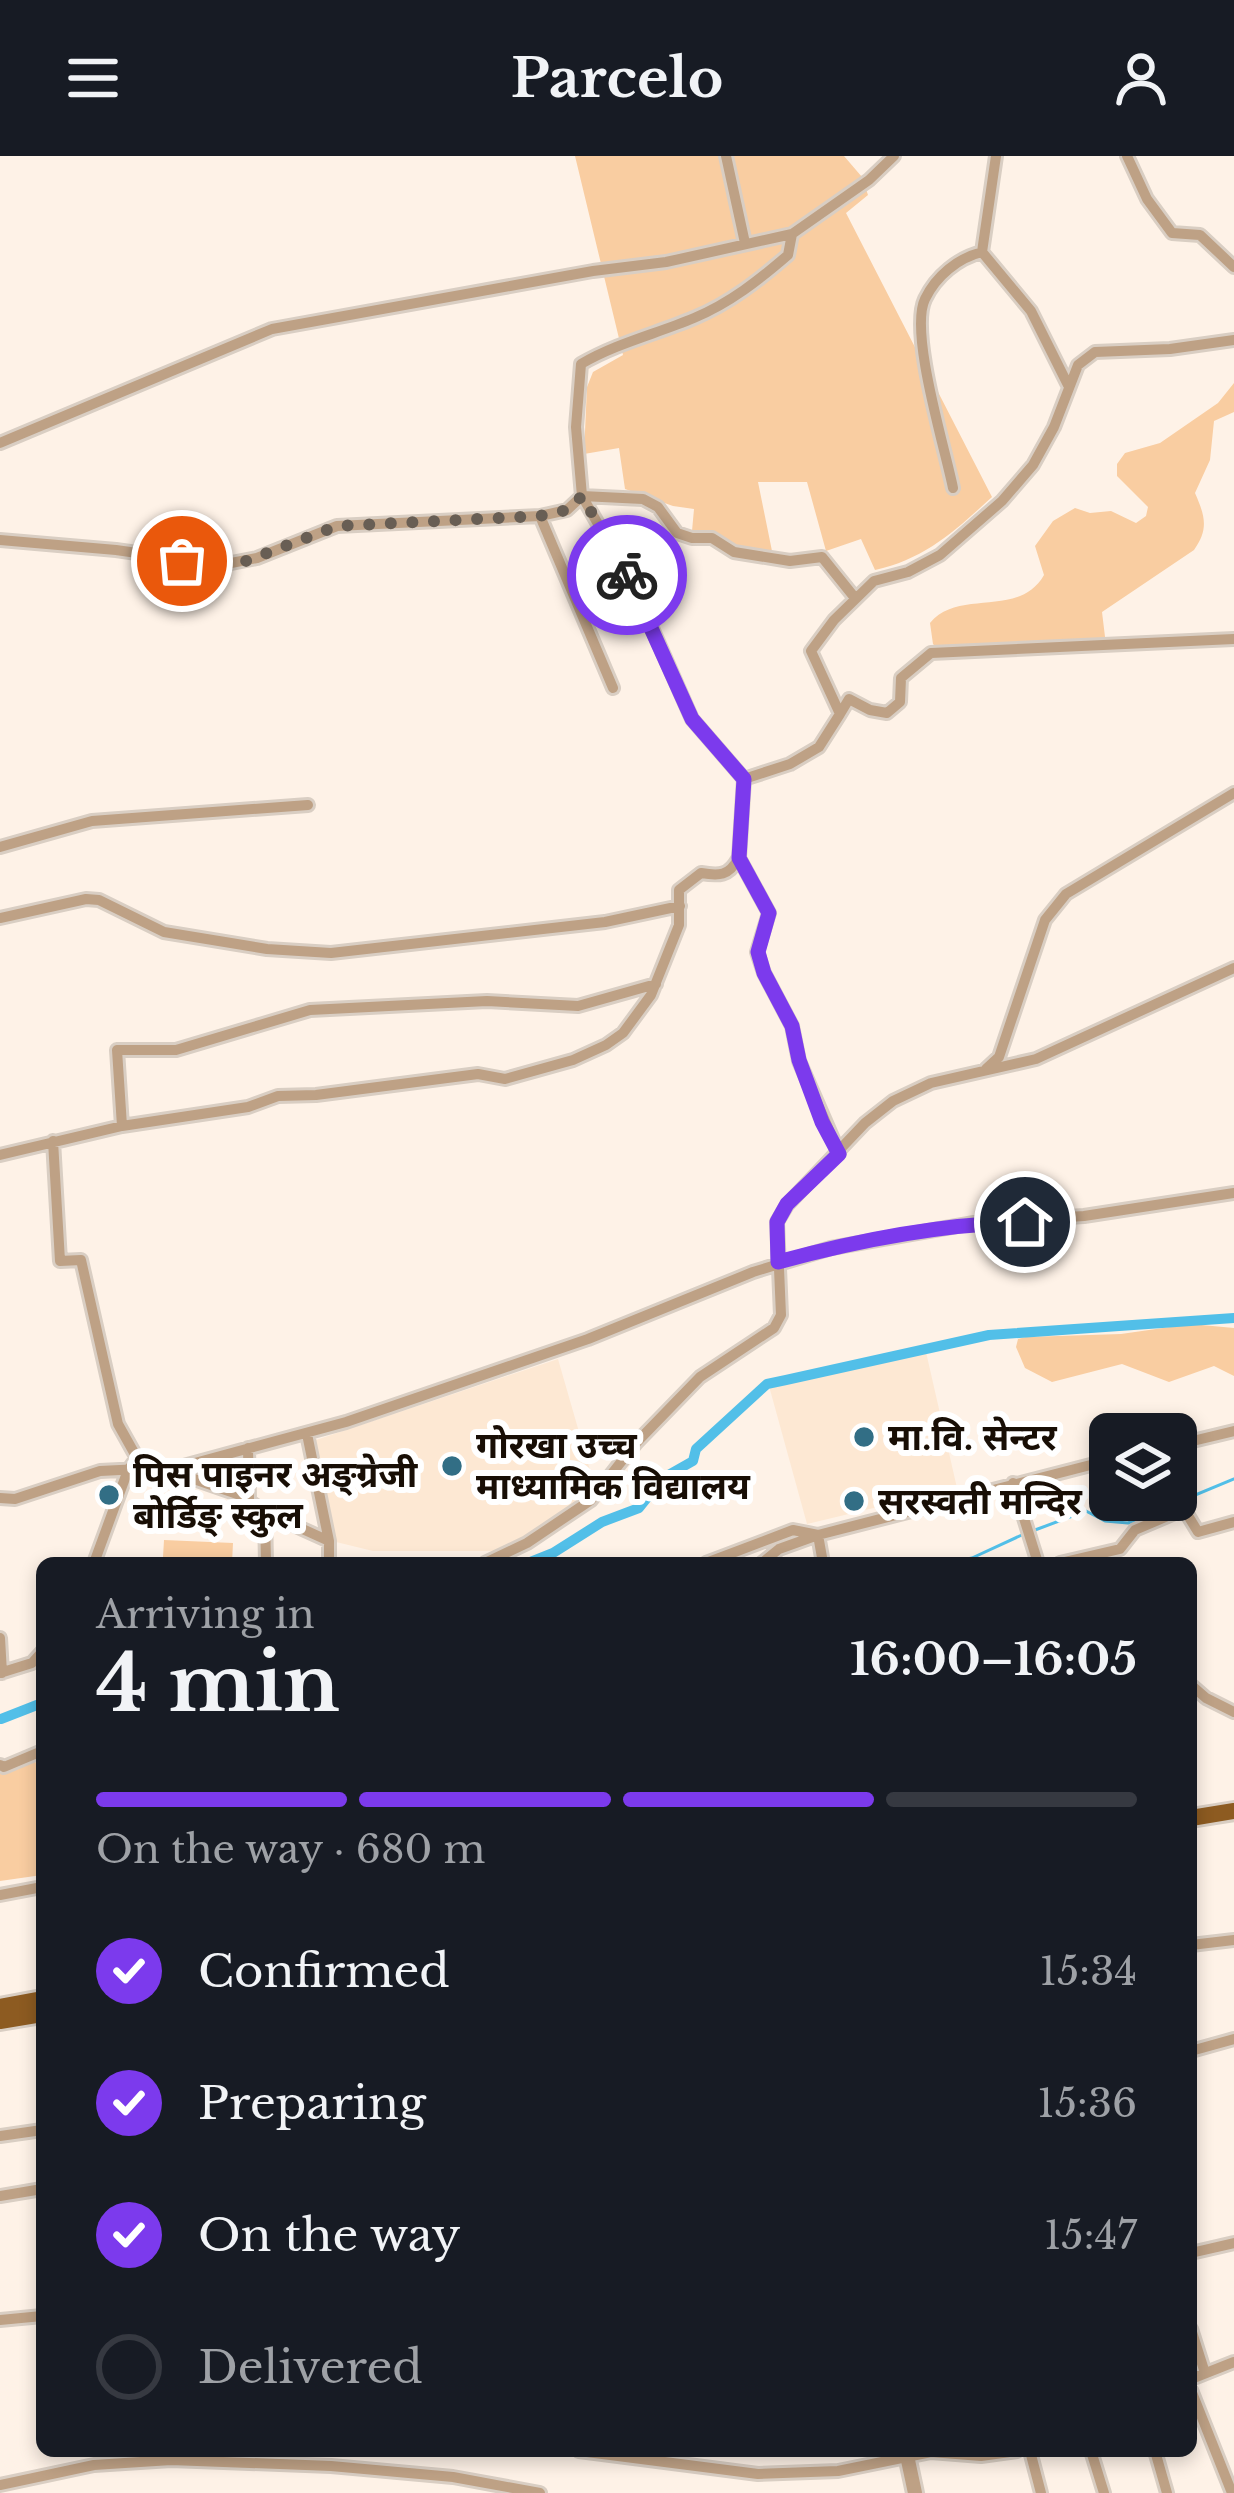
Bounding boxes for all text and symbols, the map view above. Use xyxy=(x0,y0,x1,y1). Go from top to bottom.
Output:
icon: menu xyxy=(60,45,126,111)
text: Parcelo xyxy=(511,45,723,112)
icon: person xyxy=(1108,45,1174,111)
pin xyxy=(131,510,233,612)
courier xyxy=(567,515,687,635)
icon: bag xyxy=(149,528,215,594)
icon: bike xyxy=(594,542,660,608)
pin xyxy=(974,1171,1076,1273)
icon: home xyxy=(992,1189,1058,1255)
map controls xyxy=(1089,1413,1197,1521)
button: layers xyxy=(1089,1413,1197,1521)
place label: मा.वि. सेन्टर xyxy=(888,1415,1058,1460)
place label: गोरखा उच्च माध्यामिक विद्यालय xyxy=(476,1423,751,1509)
marker: मा.वि. सेन्टर xyxy=(851,1424,877,1450)
place label: पिस पाइनर अङ्‍ग्रेजी बोर्डिङ् स्कुल xyxy=(133,1452,419,1538)
marker: गोरखा उच्च माध्यामिक विद्यालय xyxy=(439,1453,465,1479)
place label: सरस्वती मन्दिर xyxy=(878,1479,1083,1524)
marker: पिस पाइनर अङ्‍ग्रेजी बोर्डिङ् स्कुल xyxy=(96,1482,122,1508)
marker: सरस्वती मन्दिर xyxy=(841,1488,867,1514)
text: Arriving in xyxy=(96,1590,315,1639)
text: 16:00–16:05 xyxy=(850,1631,1137,1687)
text: 4 min xyxy=(96,1635,340,1732)
text: On the way · 680 m xyxy=(96,1825,485,1874)
icon: check xyxy=(96,1938,162,2004)
text: Confirmed xyxy=(198,1943,450,1999)
text: 15:34 xyxy=(1039,1947,1137,1996)
icon: check xyxy=(96,2070,162,2136)
text: Preparing xyxy=(198,2075,426,2131)
text: 15:36 xyxy=(1037,2079,1137,2128)
icon: check xyxy=(96,2202,162,2268)
text: On the way xyxy=(198,2207,461,2263)
text: 15:47 xyxy=(1044,2211,1137,2260)
text: Delivered xyxy=(198,2339,423,2395)

